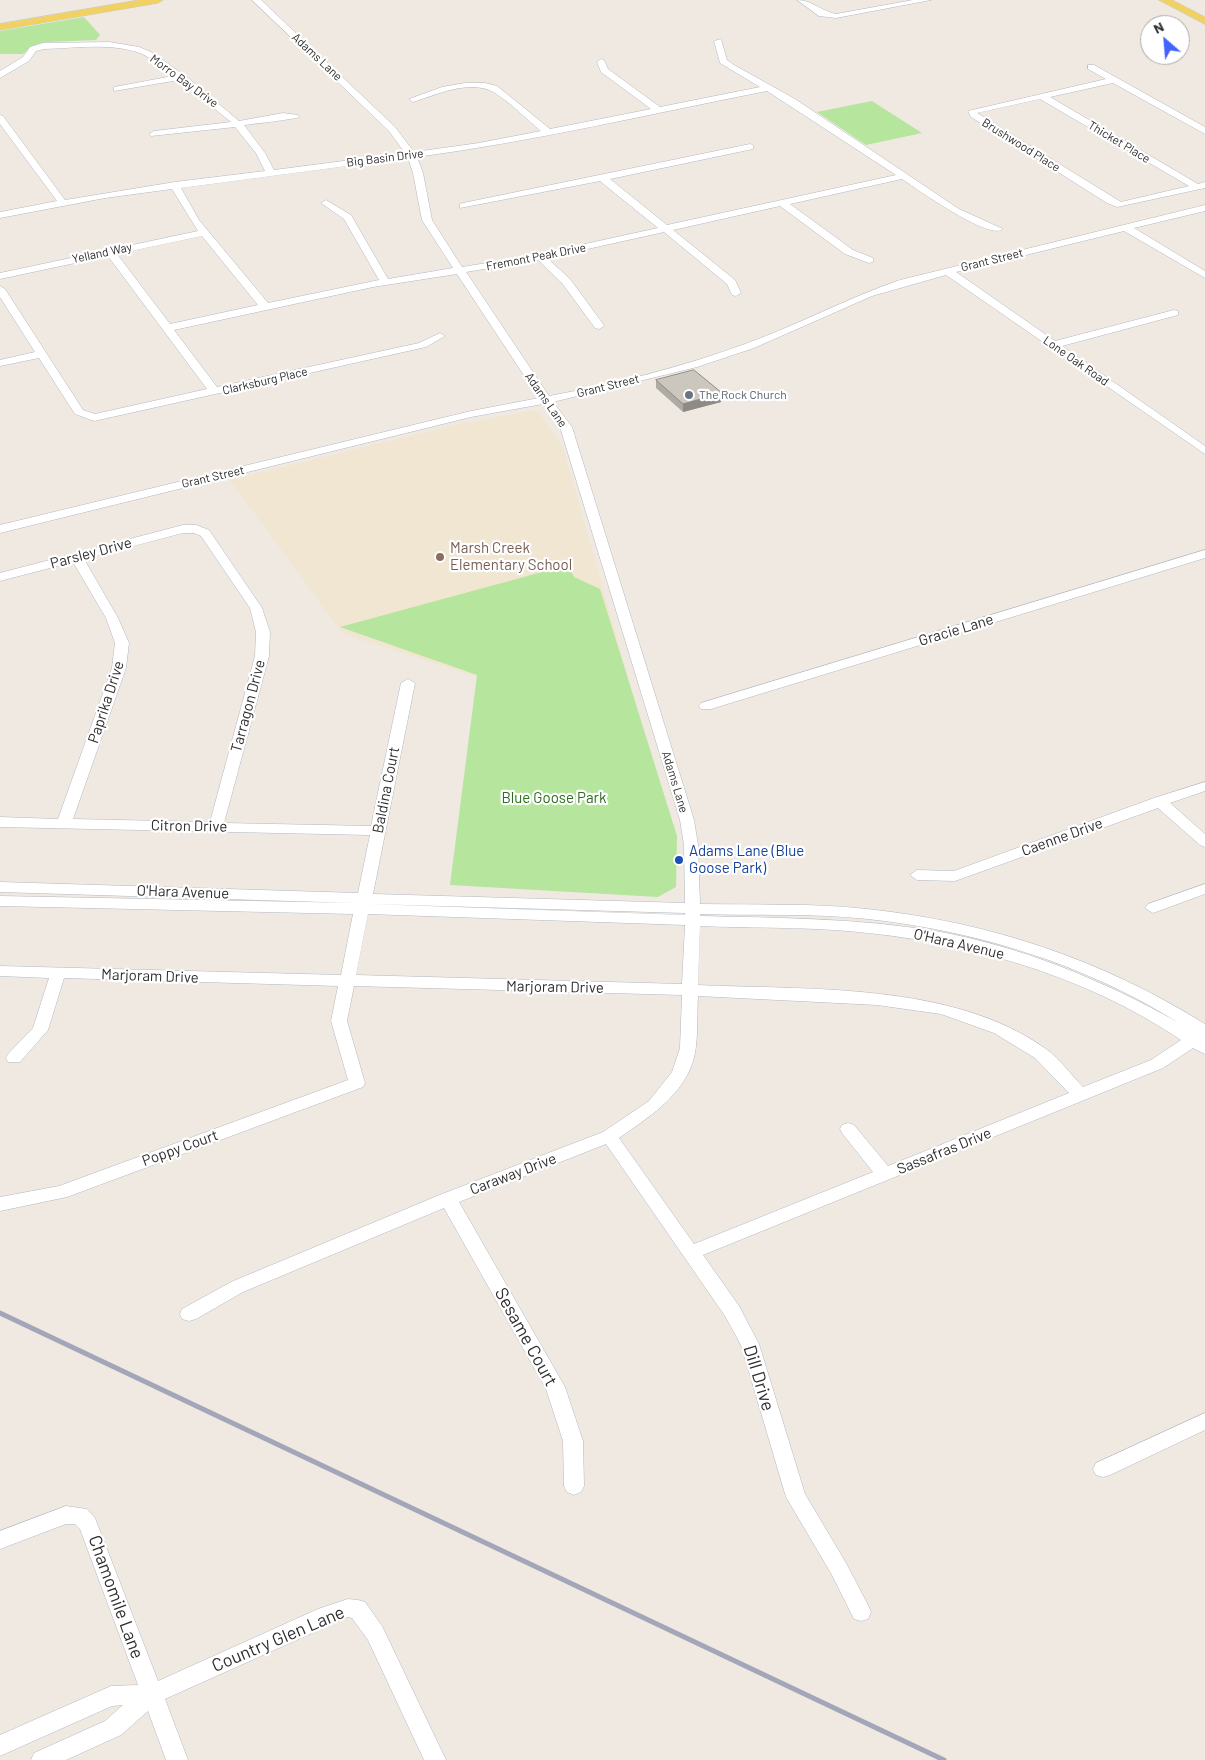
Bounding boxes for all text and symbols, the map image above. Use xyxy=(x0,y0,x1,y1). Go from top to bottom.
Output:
north arrow xyxy=(1140,15,1190,65)
text: N xyxy=(1150,17,1166,37)
street label: Adams Lane xyxy=(289,30,345,84)
street label: Morro Bay Drive xyxy=(147,51,221,111)
street label: Brushwood Place xyxy=(979,115,1063,175)
street label: Thicket Place xyxy=(1085,118,1153,166)
street label: Big Basin Drive xyxy=(346,146,424,170)
street label: Yelland Way xyxy=(71,240,133,266)
street label: Fremont Peak Drive xyxy=(485,240,587,274)
street label: Grant Street xyxy=(959,245,1025,275)
street label: Lone Oak Road xyxy=(1040,333,1112,389)
street label: Clarksburg Place xyxy=(221,364,309,398)
street label: Adams Lane xyxy=(522,370,570,430)
street label: Grant Street xyxy=(575,371,641,401)
place label: The Rock Church xyxy=(699,388,787,402)
marker: The Rock Church xyxy=(683,389,695,401)
street label: Grant Street xyxy=(180,463,246,491)
street label: Parsley Drive xyxy=(48,533,134,573)
place label: Marsh Creek Elementary School xyxy=(450,539,572,574)
marker: Marsh Creek Elementary School xyxy=(434,551,446,563)
street label: Gracie Lane xyxy=(917,610,995,650)
street label: Tarragon Drive xyxy=(227,658,269,754)
street label: Paprika Drive xyxy=(84,659,128,745)
street label: Baldina Court xyxy=(369,745,403,835)
street label: Adams Lane xyxy=(659,749,691,815)
park label: Blue Goose Park xyxy=(501,789,607,807)
street label: Caenne Drive xyxy=(1019,814,1105,860)
street label: Citron Drive xyxy=(151,816,227,836)
place label: Adams Lane (Blue Goose Park) xyxy=(689,842,804,877)
marker: Adams Lane (Blue Goose Park) xyxy=(673,854,685,866)
street label: O'Hara Avenue xyxy=(136,881,230,903)
street label: O'Hara Avenue xyxy=(912,925,1006,963)
street label: Marjoram Drive xyxy=(101,965,199,987)
street label: Marjoram Drive xyxy=(506,977,604,997)
street label: Sassafras Drive xyxy=(894,1124,994,1178)
street label: Poppy Court xyxy=(140,1126,220,1170)
street label: Caraway Drive xyxy=(467,1149,559,1199)
street label: Sesame Court xyxy=(490,1284,562,1390)
street label: Dill Drive xyxy=(739,1342,779,1414)
street label: Chamomile Lane xyxy=(84,1532,148,1662)
street label: Country Glen Lane xyxy=(208,1601,348,1677)

